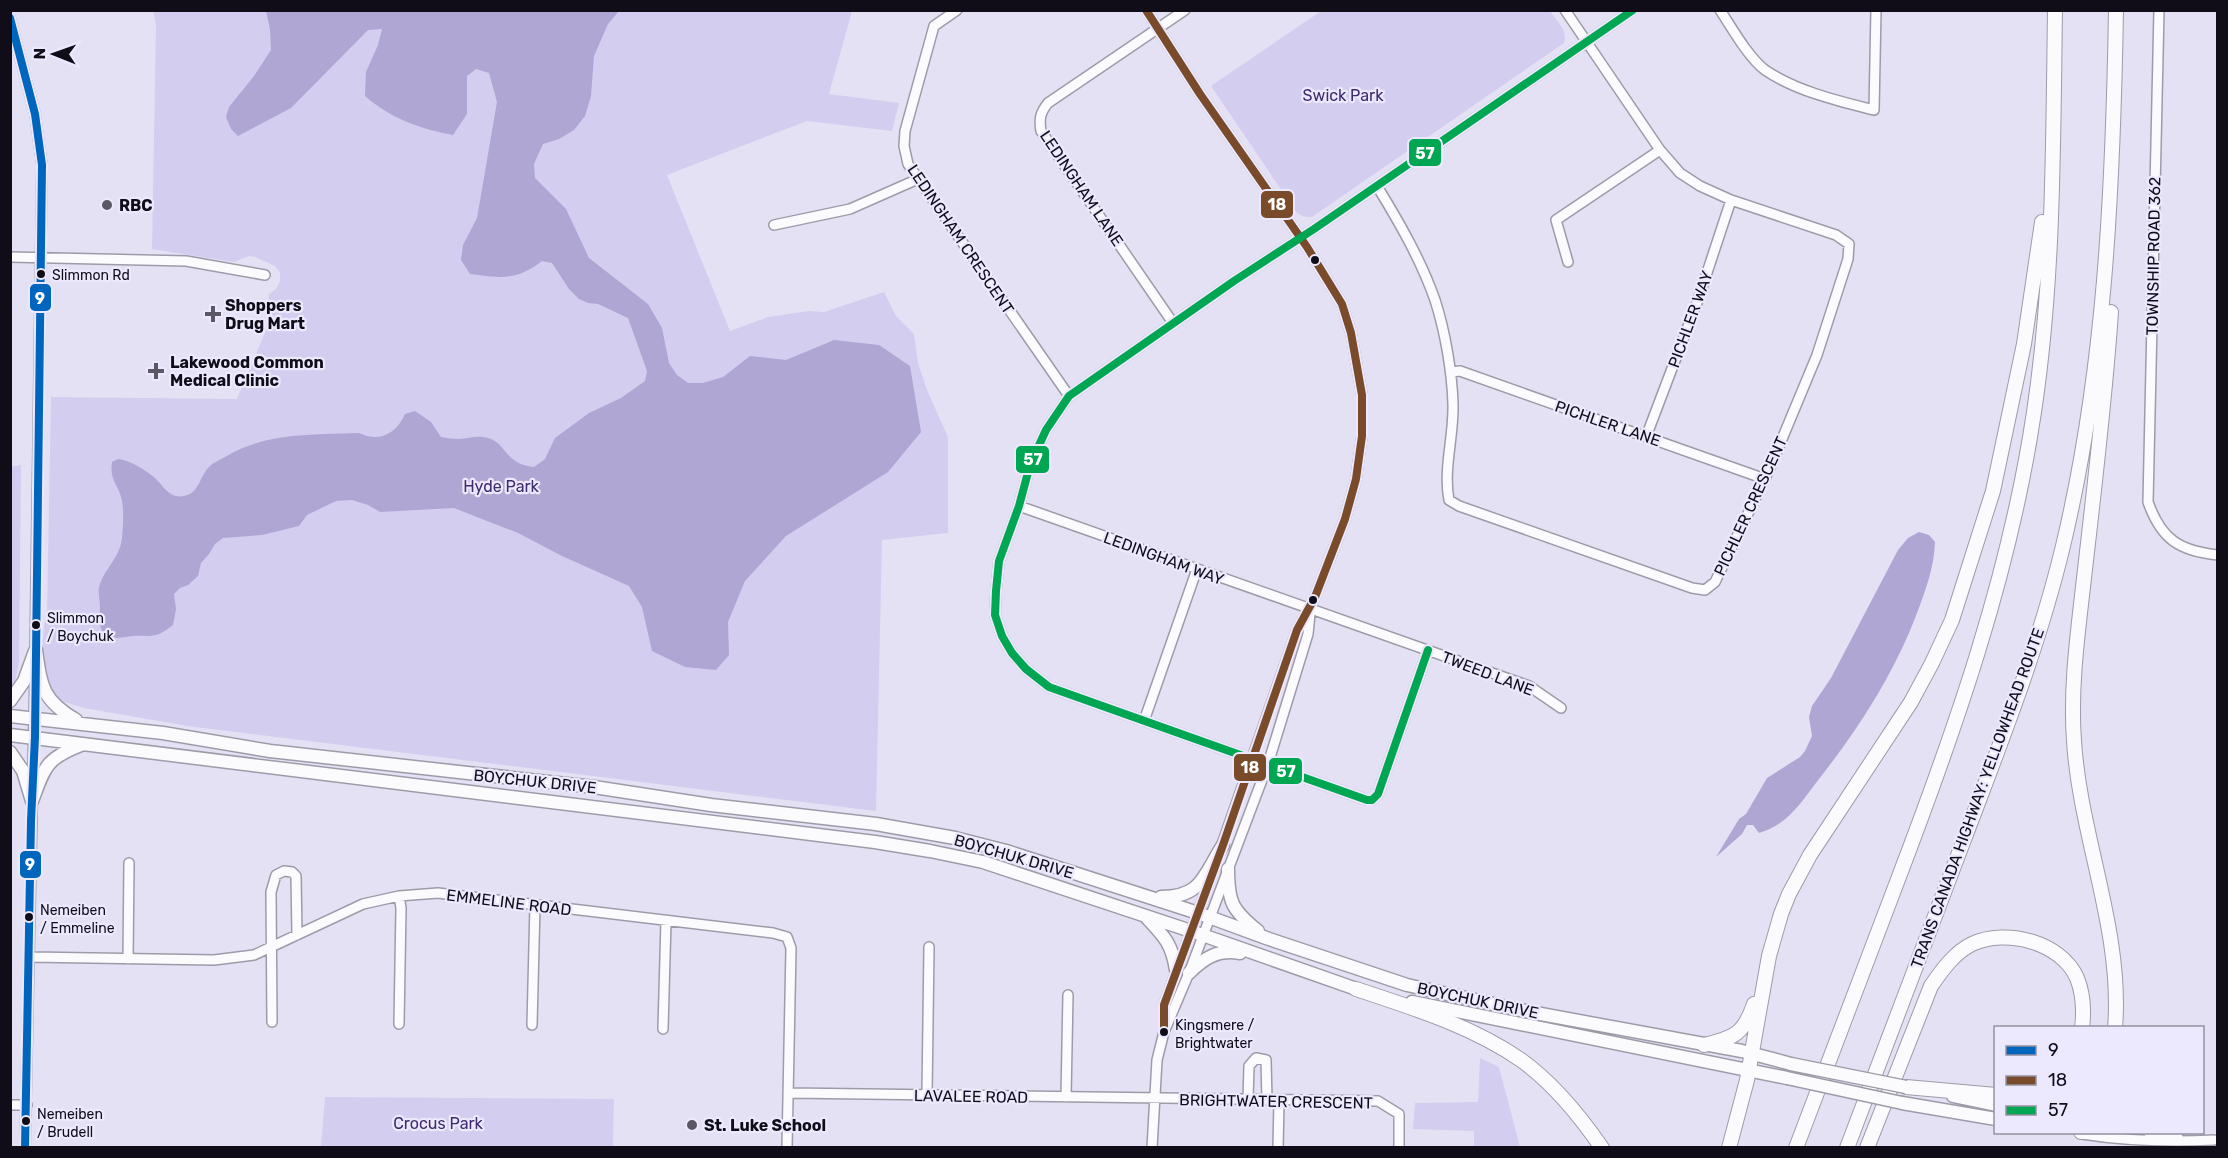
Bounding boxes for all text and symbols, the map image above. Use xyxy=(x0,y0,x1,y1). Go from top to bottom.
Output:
north arrow xyxy=(24,24,84,84)
text: N xyxy=(30,48,49,60)
park label: Swick Park xyxy=(1303,86,1384,105)
street label: LEDINGHAM LANE xyxy=(1036,127,1127,250)
line badge: 57 xyxy=(1408,138,1442,167)
text: 57 xyxy=(1415,144,1435,163)
street label: LEDINGHAM CRESCENT xyxy=(903,161,1018,318)
street label: TOWNSHIP ROAD 362 xyxy=(2143,177,2164,335)
line badge: 18 xyxy=(1260,190,1294,219)
text: 18 xyxy=(1268,195,1287,214)
place label: RBC xyxy=(119,196,153,215)
marker: RBC xyxy=(100,198,114,212)
unlabelled marker xyxy=(1309,254,1321,266)
place label: Slimmon Rd xyxy=(52,267,130,284)
marker: Slimmon Rd xyxy=(35,268,47,280)
street label: PICHLER WAY xyxy=(1664,268,1717,370)
line badge: 9 xyxy=(29,283,52,312)
text: 9 xyxy=(35,289,45,308)
place label: Shoppers Drug Mart xyxy=(225,296,305,333)
marker: Shoppers Drug Mart xyxy=(206,307,220,321)
place label: Lakewood Common Medical Clinic xyxy=(170,353,324,390)
marker: Lakewood Common Medical Clinic xyxy=(147,362,165,380)
street label: PICHLER LANE xyxy=(1553,397,1663,450)
street label: PICHLER CRESCENT xyxy=(1710,434,1791,579)
line badge: 57 xyxy=(1015,445,1050,474)
text: 57 xyxy=(1023,450,1043,469)
park label: Hyde Park xyxy=(463,477,540,496)
street label: LEDINGHAM WAY xyxy=(1101,528,1227,589)
unlabelled marker xyxy=(1307,594,1319,606)
place label: Slimmon / Boychuk xyxy=(47,610,114,645)
marker: Slimmon / Boychuk xyxy=(30,619,42,631)
street label: TRANS CANADA HIGHWAY: YELLOWHEAD ROUTE xyxy=(1907,626,2048,971)
street label: TWEED LANE xyxy=(1439,647,1536,700)
line badge: 18 xyxy=(1233,753,1267,782)
line badge: 57 xyxy=(1268,757,1303,785)
text: 18 xyxy=(1241,758,1260,777)
text: 57 xyxy=(1276,762,1296,781)
street label: BOYCHUK DRIVE xyxy=(472,766,597,797)
street label: BOYCHUK DRIVE xyxy=(952,830,1076,883)
line badge: 9 xyxy=(19,850,42,879)
text: 9 xyxy=(25,855,35,874)
street label: EMMELINE ROAD xyxy=(445,885,573,920)
place label: Nemeiben / Emmeline xyxy=(40,902,115,937)
marker: Nemeiben / Emmeline xyxy=(23,911,35,923)
street label: BOYCHUK DRIVE xyxy=(1415,978,1540,1023)
place label: Kingsmere / Brightwater xyxy=(1175,1017,1255,1052)
marker: Kingsmere / Brightwater xyxy=(1158,1026,1170,1038)
legend xyxy=(1994,1026,2204,1134)
text: 9 xyxy=(2048,1039,2059,1061)
text: 18 xyxy=(2048,1069,2067,1091)
street label: LAVALEE ROAD xyxy=(914,1086,1028,1107)
street label: BRIGHTWATER CRESCENT xyxy=(1179,1090,1373,1113)
text: 57 xyxy=(2048,1099,2068,1121)
place label: Nemeiben / Brudell xyxy=(37,1106,103,1141)
park label: Crocus Park xyxy=(393,1114,484,1133)
marker: Nemeiben / Brudell xyxy=(20,1115,32,1127)
place label: St. Luke School xyxy=(704,1116,826,1135)
marker: St. Luke School xyxy=(685,1118,699,1132)

